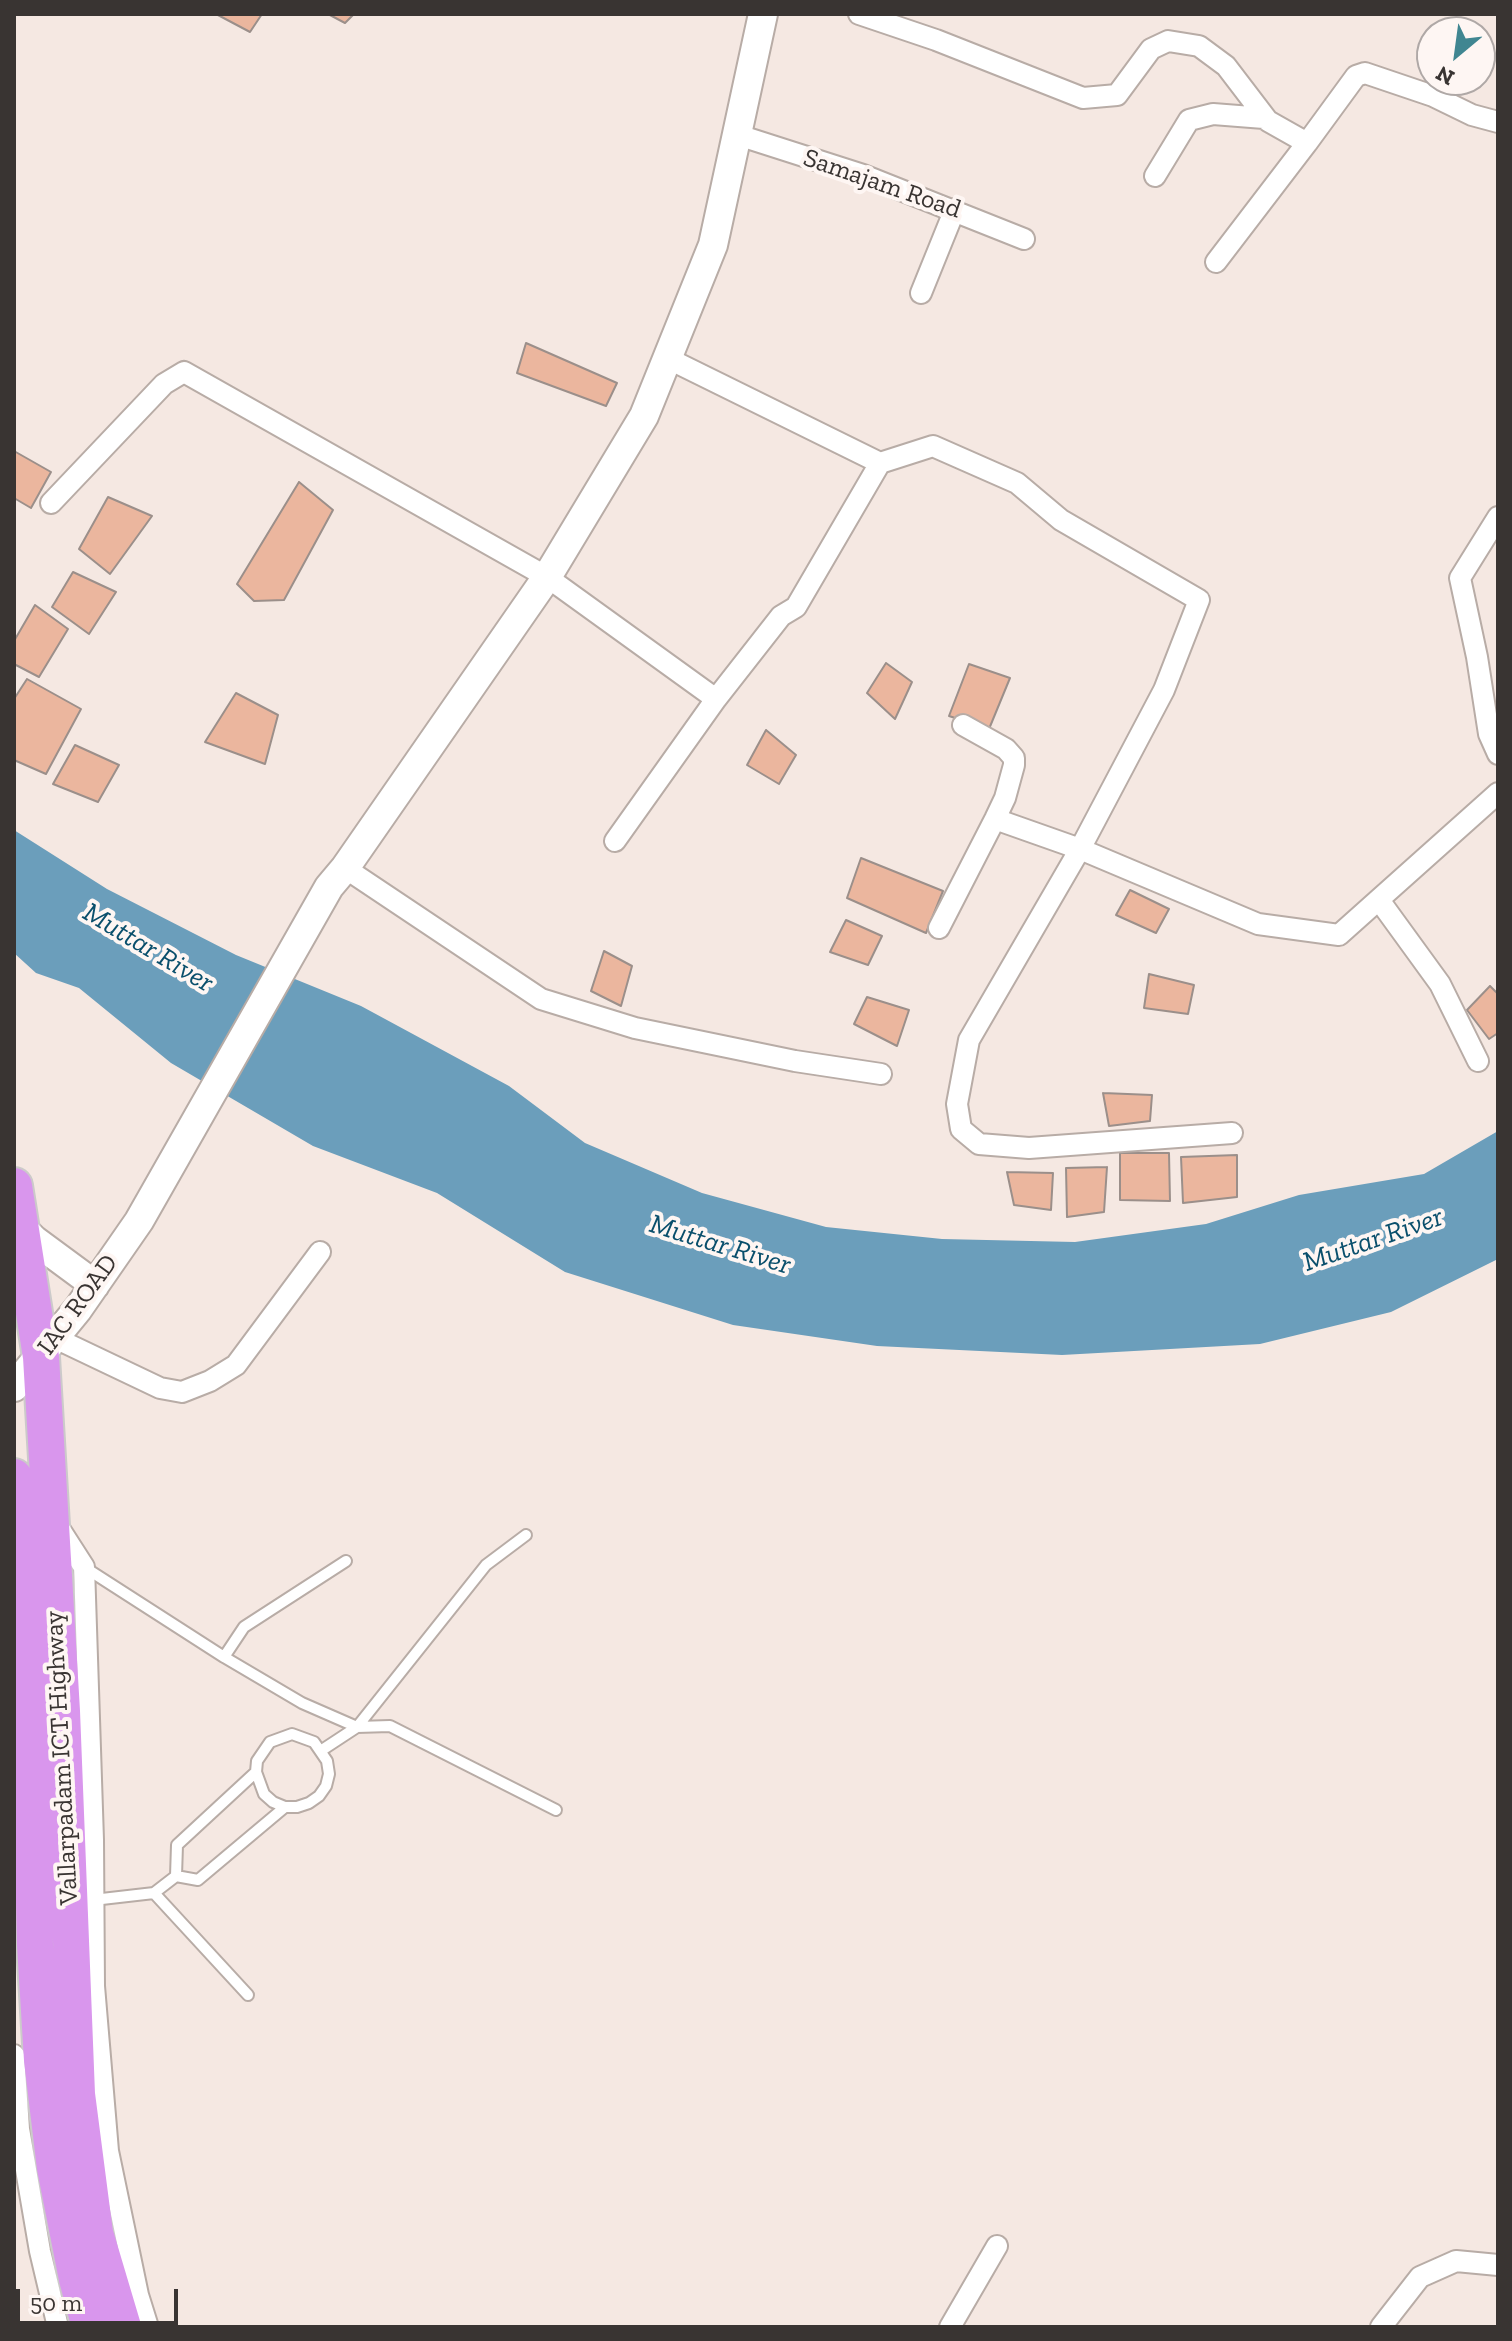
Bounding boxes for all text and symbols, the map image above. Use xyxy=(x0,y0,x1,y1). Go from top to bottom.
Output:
north arrow xyxy=(1416,16,1496,96)
text: N xyxy=(1431,60,1459,92)
street label: Samajam Road xyxy=(799,142,965,226)
water label: Muttar River xyxy=(77,896,219,1000)
water label: Muttar River xyxy=(1299,1200,1447,1280)
water label: Muttar River xyxy=(645,1208,795,1282)
street label: IAC ROAD xyxy=(31,1249,125,1361)
street label: Vallarpadam ICT Highway xyxy=(39,1610,85,1906)
scale bar xyxy=(20,2273,182,2323)
text: 50 m xyxy=(30,2288,82,2317)

